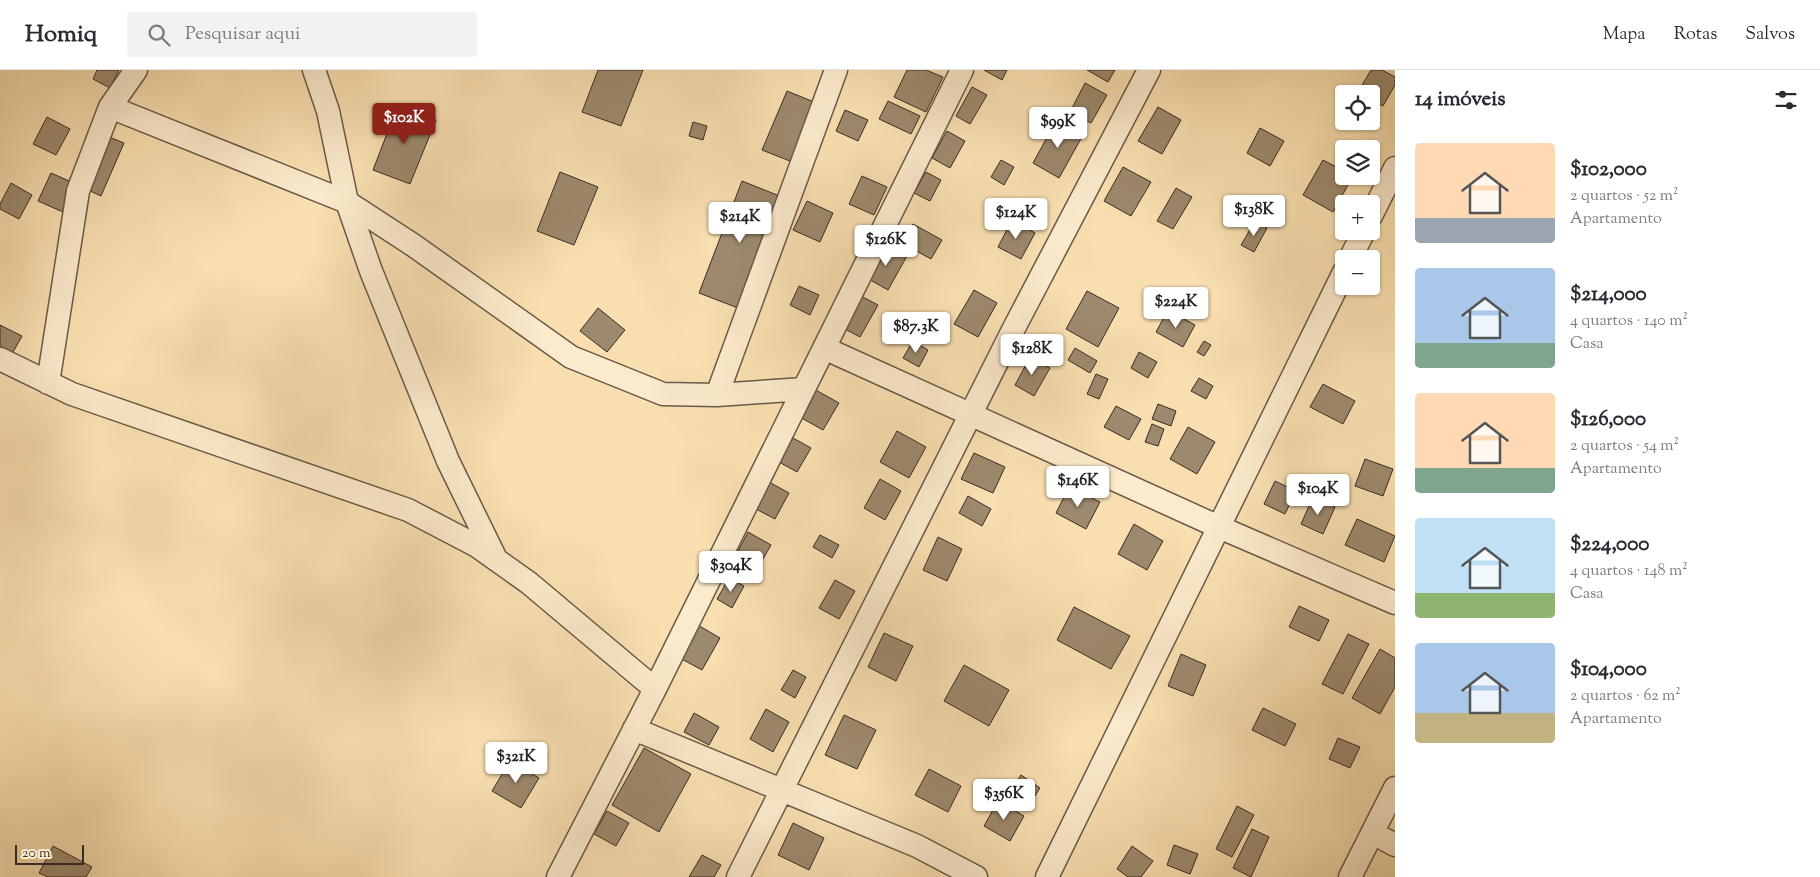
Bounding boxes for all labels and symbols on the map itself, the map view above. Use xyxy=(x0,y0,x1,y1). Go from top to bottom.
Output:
pin: $102K xyxy=(369,102,439,145)
pin: $99K xyxy=(1028,106,1088,149)
pin: $138K xyxy=(1219,194,1289,237)
pin: $124K xyxy=(981,198,1051,240)
pin: $214K xyxy=(705,202,775,244)
pin: $126K xyxy=(851,224,921,267)
pin: $224K xyxy=(1141,286,1211,329)
pin: $87.3K xyxy=(875,312,957,354)
pin: $128K xyxy=(997,334,1067,376)
pin: $146K xyxy=(1043,466,1113,508)
pin: $104K xyxy=(1283,474,1353,516)
pin: $304K xyxy=(696,550,766,593)
pin: $321K xyxy=(481,742,551,784)
pin: $356K xyxy=(969,778,1039,821)
scale bar xyxy=(15,842,84,865)

